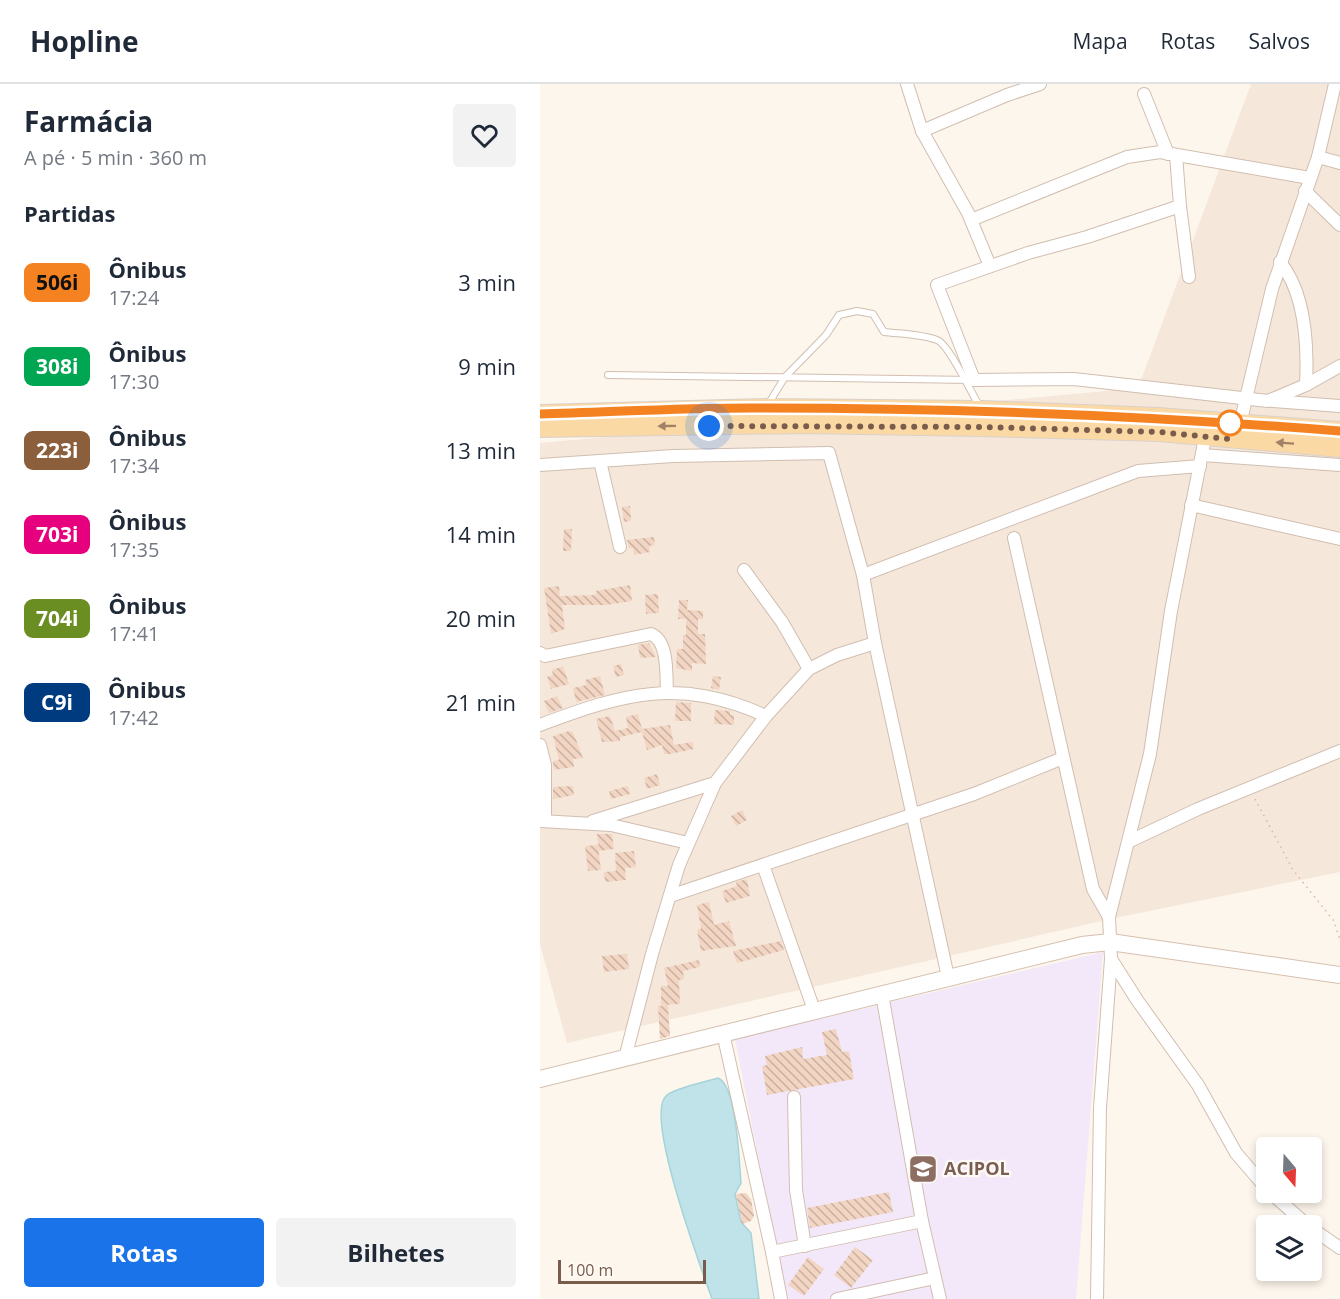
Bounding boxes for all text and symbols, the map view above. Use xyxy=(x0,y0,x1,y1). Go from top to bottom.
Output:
text: Hopline xyxy=(30,22,139,60)
text: Mapa xyxy=(1073,27,1128,55)
text: Rotas xyxy=(1161,27,1215,55)
text: Salvos xyxy=(1248,27,1310,55)
text: Farmácia xyxy=(24,102,153,140)
button: heart xyxy=(453,104,516,167)
text: A pé · 5 min · 360 m xyxy=(24,144,207,171)
text: Partidas xyxy=(24,198,116,228)
text: Ônibus xyxy=(108,254,186,284)
text: 3 min xyxy=(458,267,516,297)
text: 506i xyxy=(36,268,78,296)
text: 17:24 xyxy=(108,284,159,311)
text: Ônibus xyxy=(108,338,186,368)
text: 9 min xyxy=(458,351,516,381)
text: 308i xyxy=(36,352,78,380)
text: 17:30 xyxy=(108,368,159,395)
unlabelled marker xyxy=(1217,410,1243,436)
your location xyxy=(694,411,724,441)
text: Ônibus xyxy=(108,422,186,452)
one-way arrow xyxy=(658,422,677,431)
text: 13 min xyxy=(446,435,516,465)
text: 223i xyxy=(36,436,78,464)
one-way arrow xyxy=(1275,439,1294,448)
text: 17:34 xyxy=(108,452,159,479)
text: Ônibus xyxy=(108,506,186,536)
text: 14 min xyxy=(446,519,516,549)
text: 703i xyxy=(36,520,78,548)
text: 17:35 xyxy=(108,536,159,563)
text: Ônibus xyxy=(108,590,186,620)
text: 20 min xyxy=(446,603,516,633)
text: 704i xyxy=(36,604,78,632)
text: 17:41 xyxy=(108,620,159,647)
text: Ônibus xyxy=(108,674,186,704)
text: 21 min xyxy=(446,687,516,717)
text: C9i xyxy=(41,688,73,716)
text: 17:42 xyxy=(108,704,159,731)
north arrow xyxy=(1256,1137,1322,1203)
map controls xyxy=(1256,1137,1322,1281)
school or university icon: ACIPOL xyxy=(907,1153,939,1185)
place label: ACIPOL xyxy=(944,1156,1010,1180)
button: layers xyxy=(1256,1215,1322,1281)
button: Rotas xyxy=(24,1218,264,1287)
button: Bilhetes xyxy=(276,1218,516,1287)
scale bar xyxy=(558,1257,706,1284)
text: 100 m xyxy=(567,1259,613,1281)

